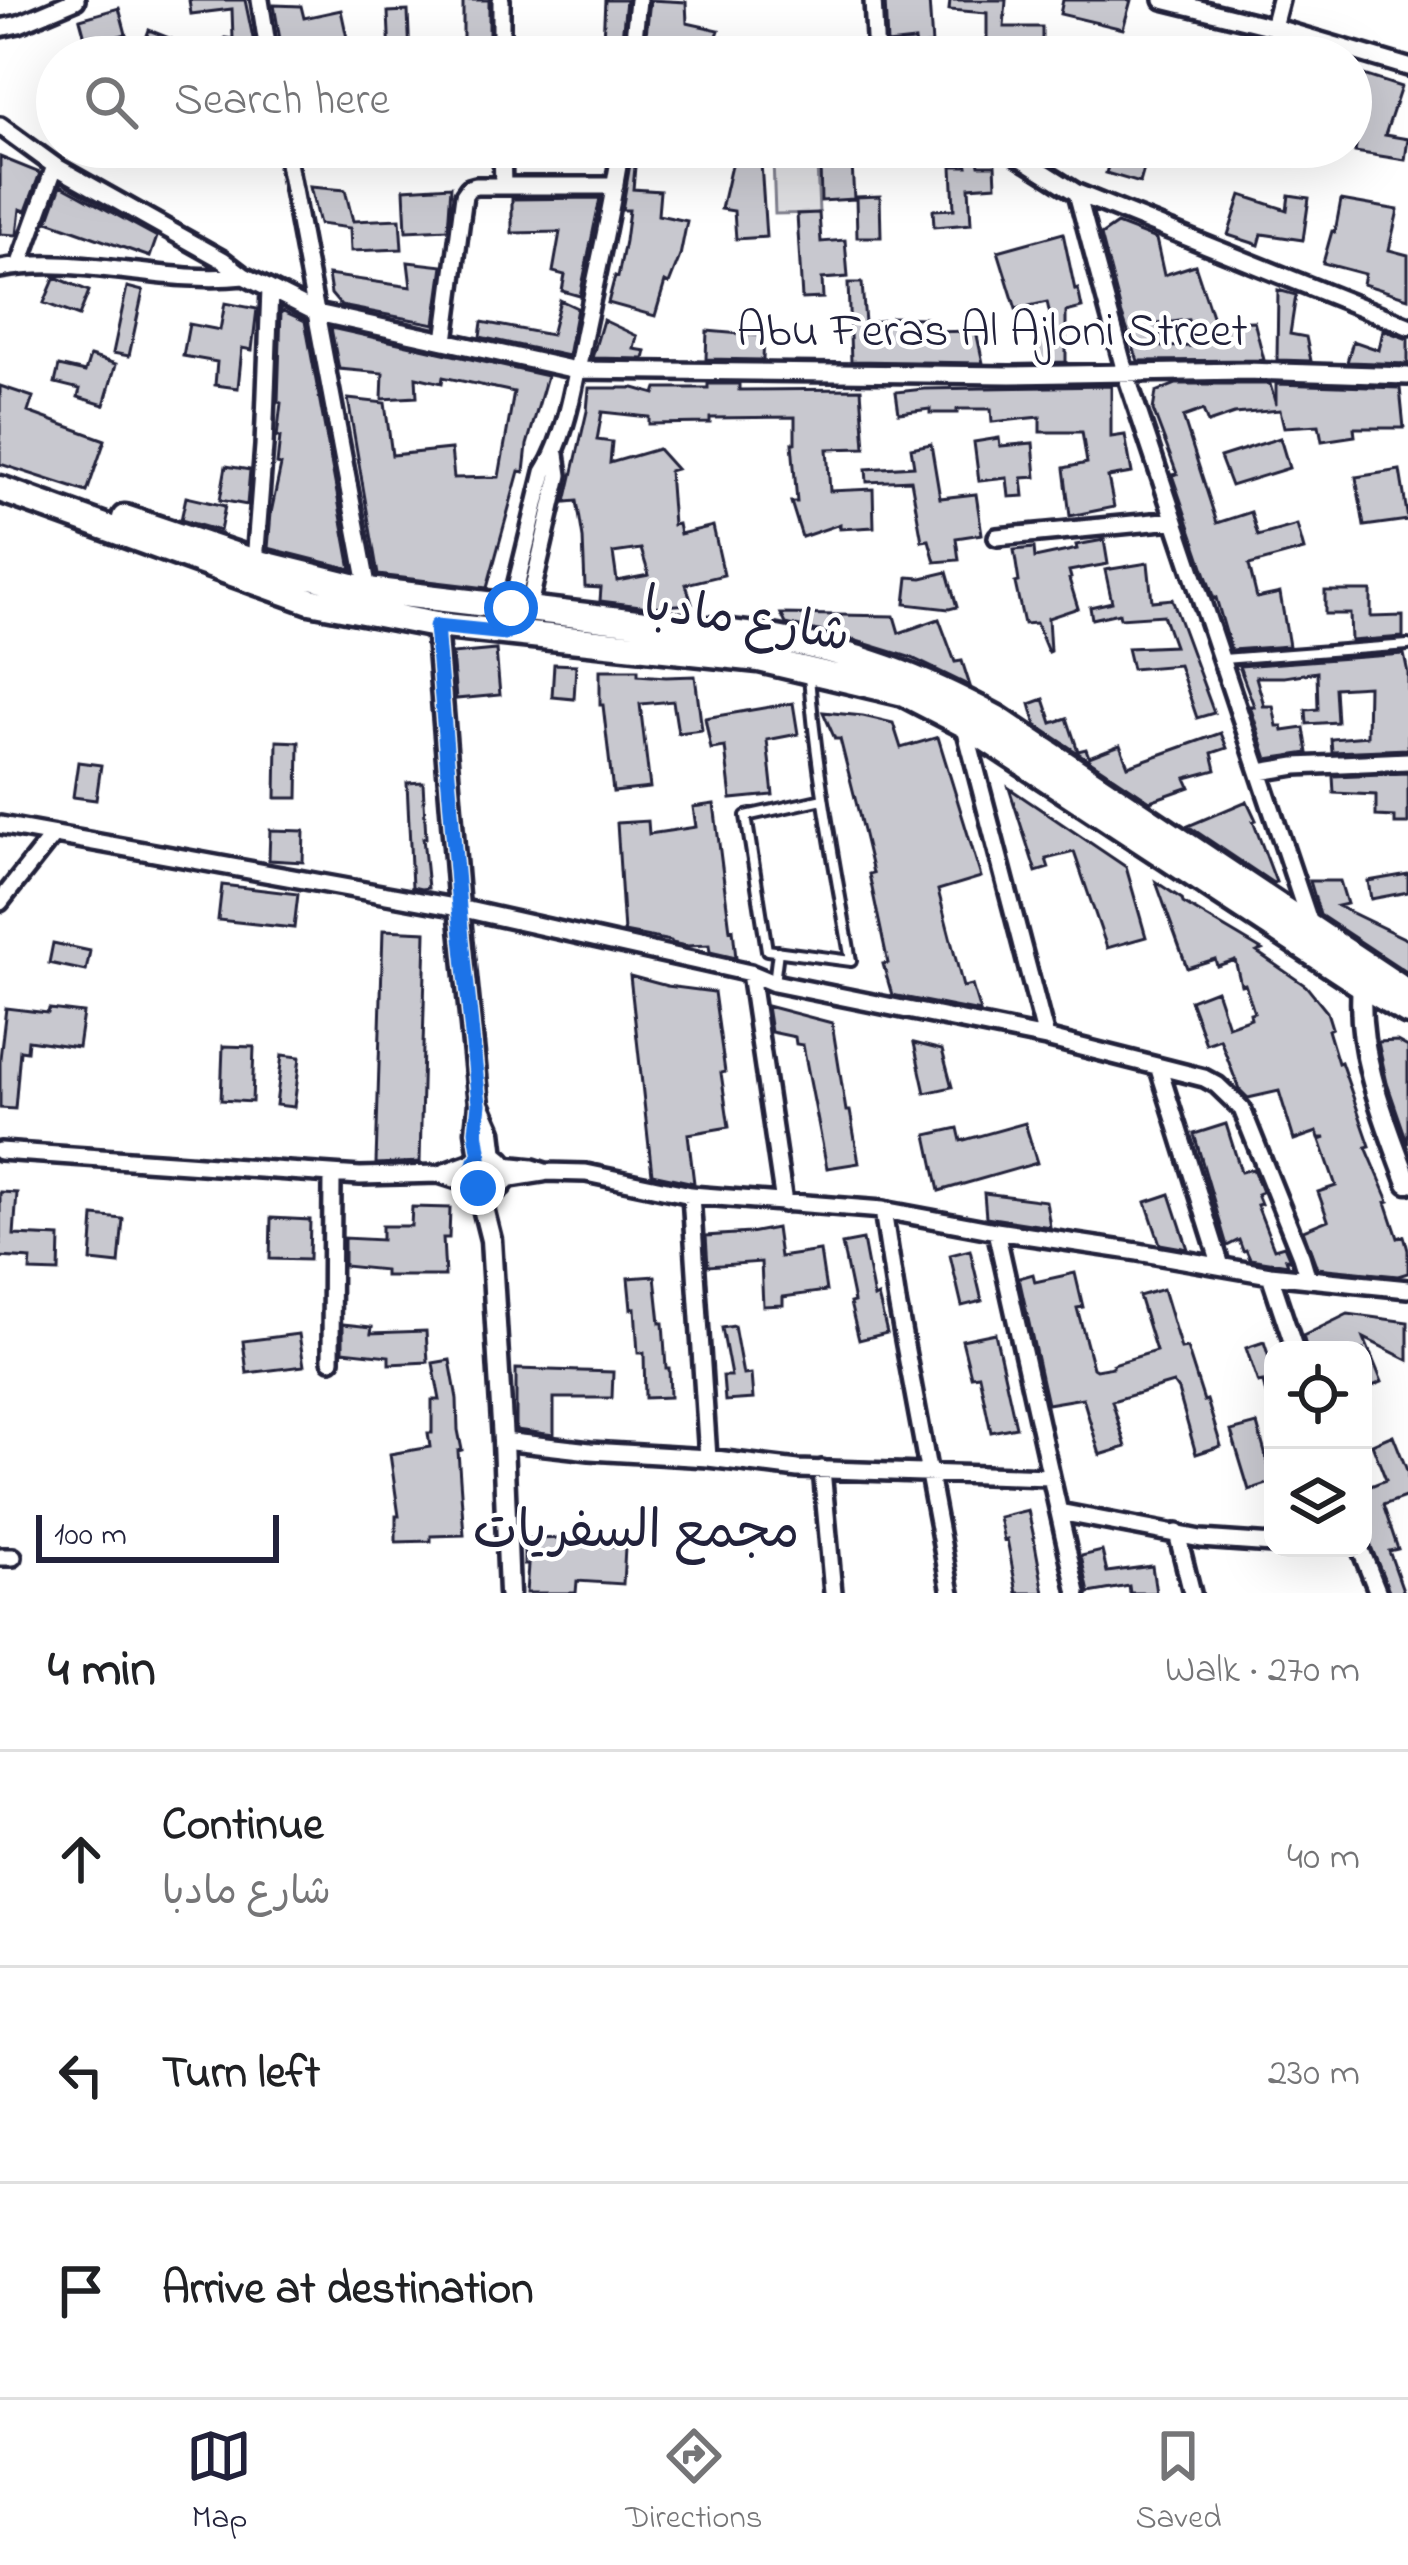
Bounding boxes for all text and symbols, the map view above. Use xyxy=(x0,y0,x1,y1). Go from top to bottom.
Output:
search box xyxy=(36,36,1372,168)
icon: search xyxy=(78,69,144,135)
text: Search here xyxy=(174,69,390,135)
street label: Abu Feras Al Ajloni Street xyxy=(736,298,1248,368)
street label: شارع مادبا xyxy=(638,571,854,673)
route start xyxy=(484,581,538,635)
route end xyxy=(451,1161,505,1215)
map controls xyxy=(1264,1341,1372,1557)
button: locate xyxy=(1264,1341,1372,1449)
button: layers xyxy=(1264,1449,1372,1557)
district label: مجمع السفريات xyxy=(473,1496,799,1571)
scale bar xyxy=(36,1509,279,1562)
text: 100 m xyxy=(54,1512,127,1560)
text: 4 min xyxy=(48,1634,156,1709)
text: Walk · 270 m xyxy=(1165,1643,1360,1700)
text: Continue xyxy=(162,1794,323,1860)
icon: ahead xyxy=(48,1826,114,1892)
text: 40 m xyxy=(1287,1830,1360,1887)
text: شارع مادبا xyxy=(162,1865,331,1922)
icon: left xyxy=(48,2042,114,2108)
text: Turn left xyxy=(162,2042,320,2108)
text: 230 m xyxy=(1268,2046,1360,2103)
icon: arrive xyxy=(48,2258,114,2324)
text: Arrive at destination xyxy=(162,2258,533,2324)
tab: Map xyxy=(186,2423,252,2543)
tab: Directions xyxy=(625,2423,763,2543)
tab: Saved xyxy=(1135,2423,1222,2543)

